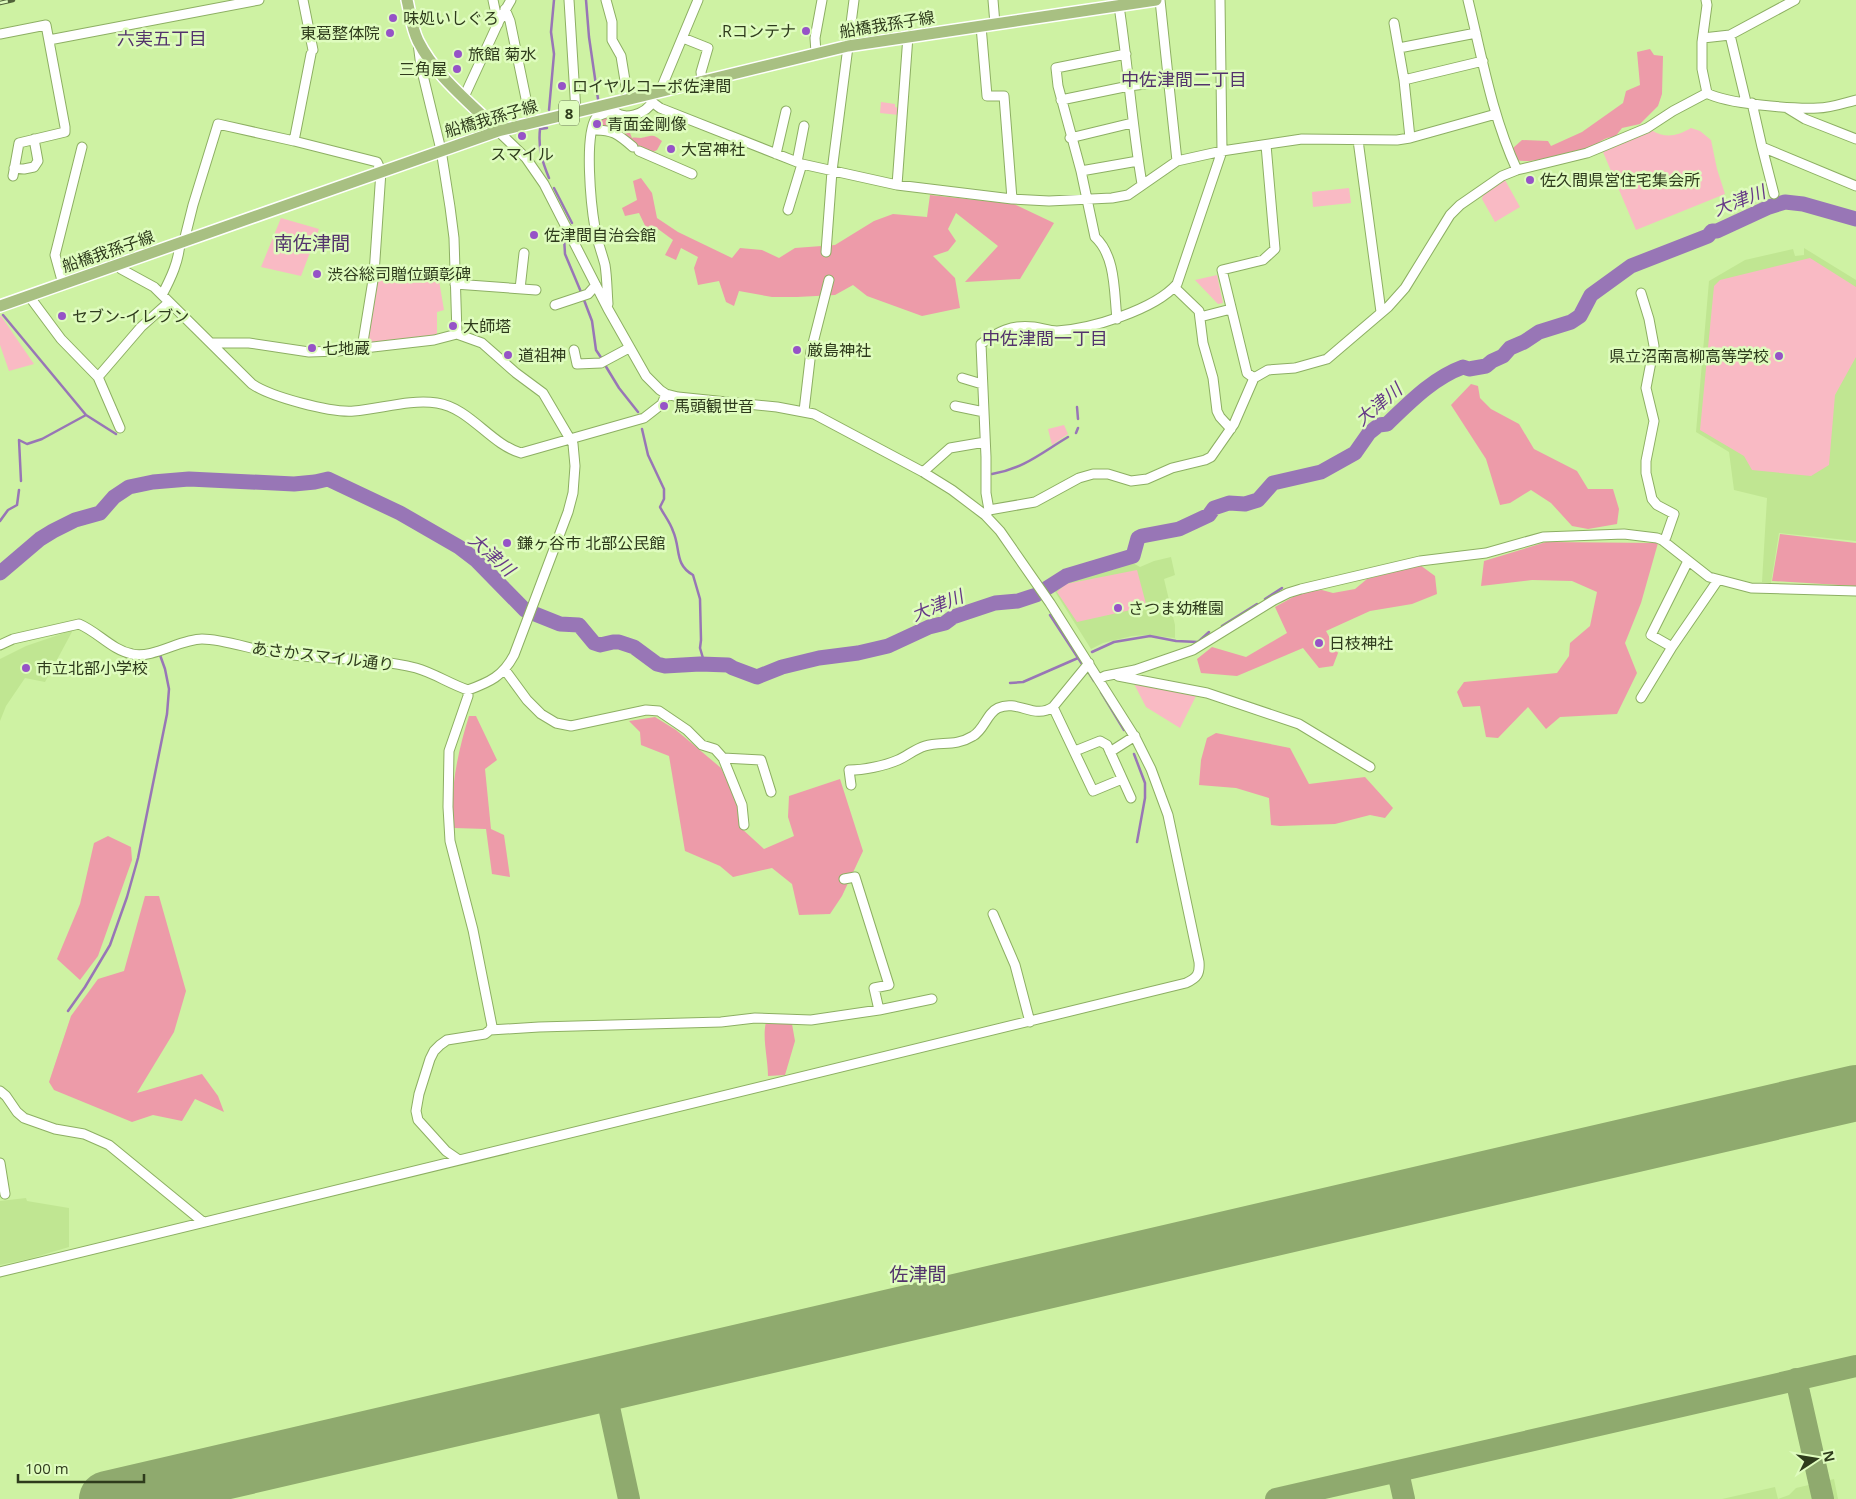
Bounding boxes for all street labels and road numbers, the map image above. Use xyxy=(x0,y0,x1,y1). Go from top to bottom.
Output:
street label: 船橋我孫子線 xyxy=(838,6,936,42)
street label: 船橋我孫子線 xyxy=(442,94,540,142)
road number: 8 xyxy=(559,100,579,126)
street label: 船橋我孫子線 xyxy=(59,225,157,277)
street label: あさかスマイル通り xyxy=(250,636,396,676)

